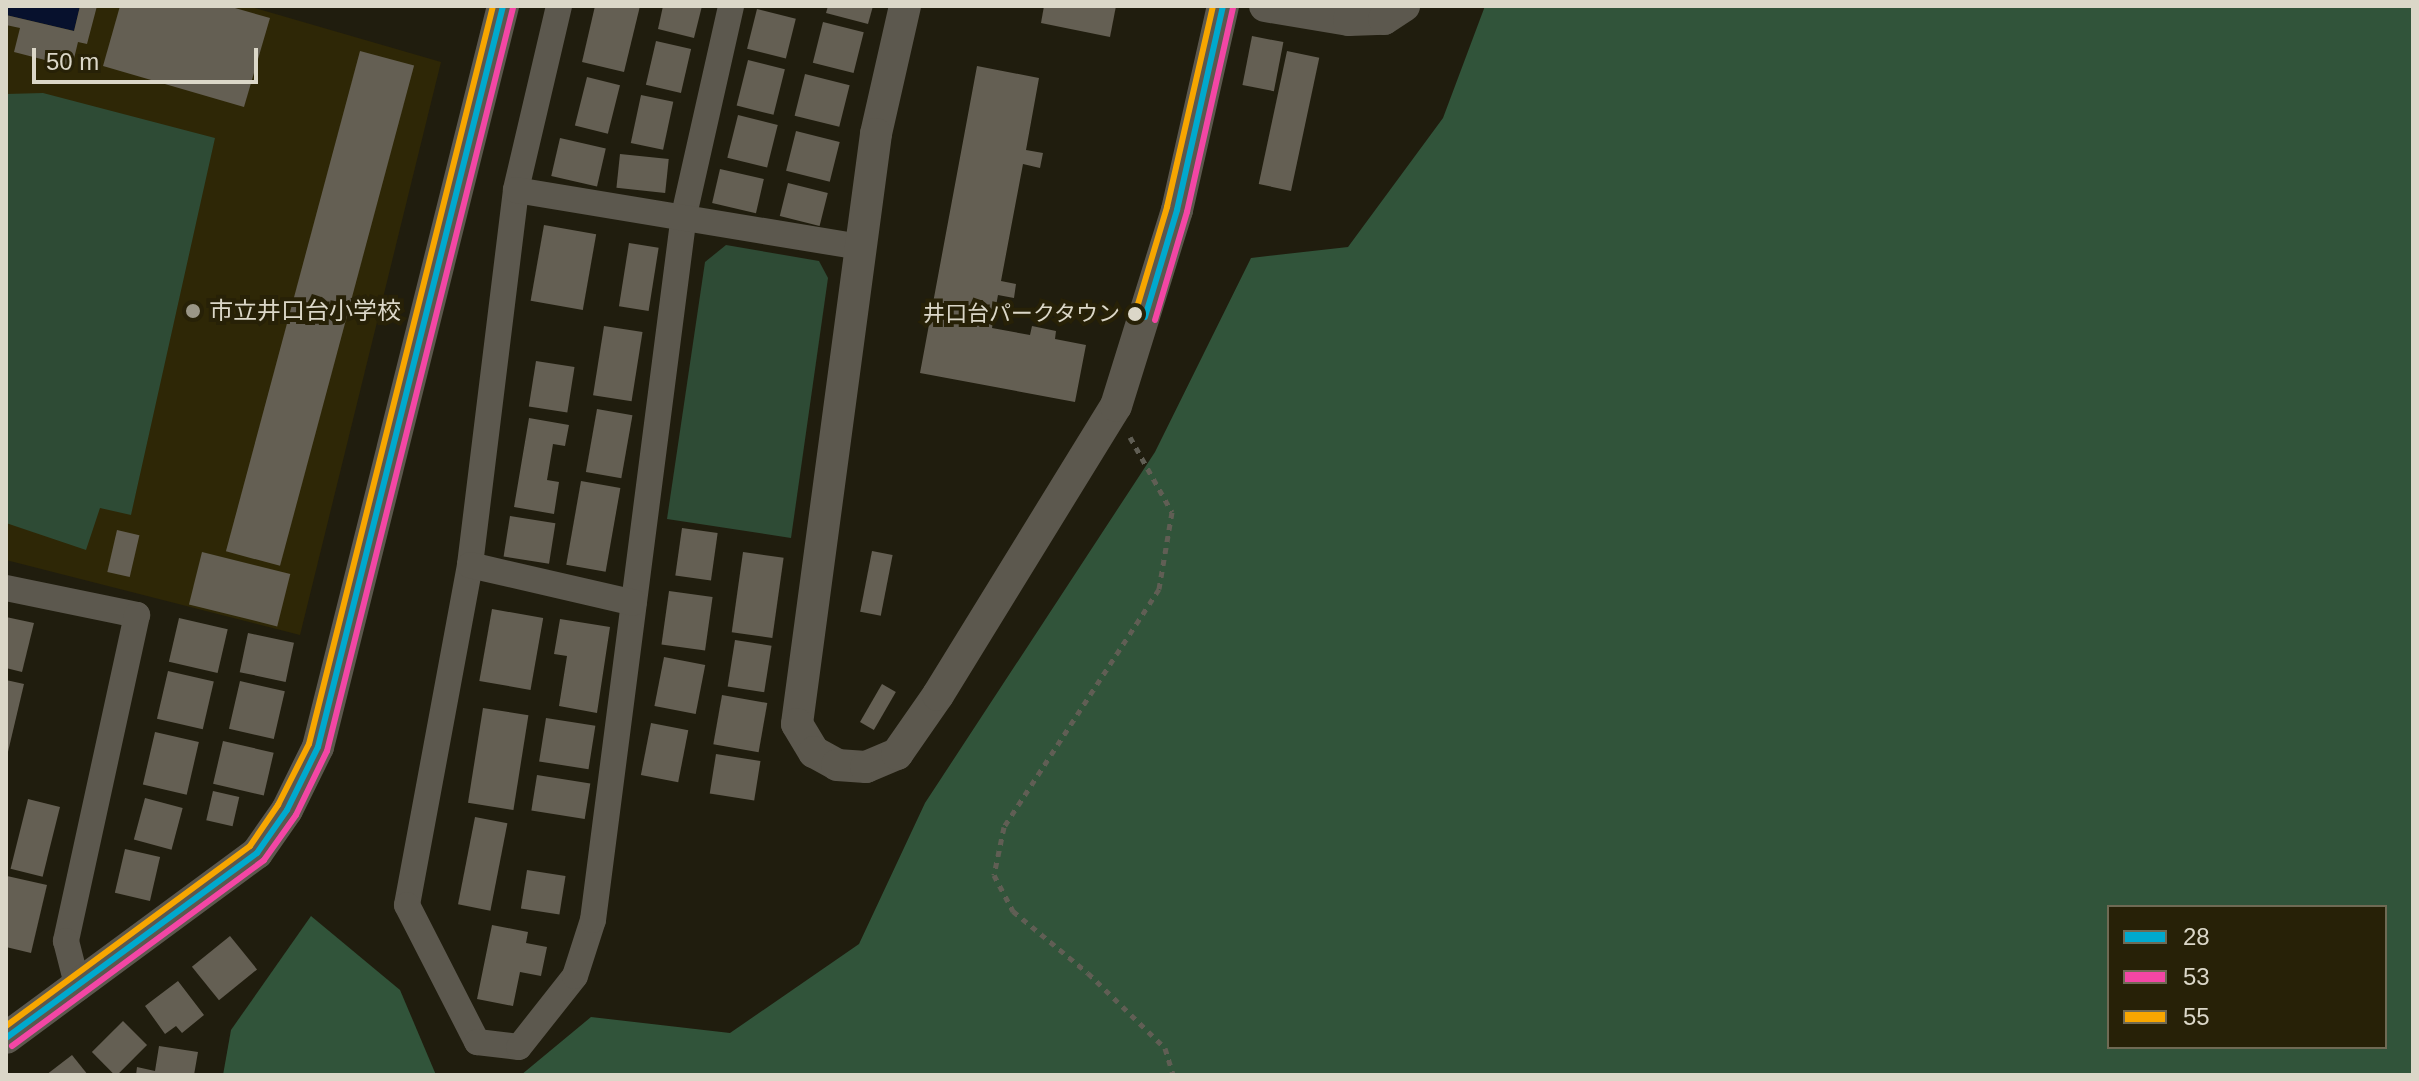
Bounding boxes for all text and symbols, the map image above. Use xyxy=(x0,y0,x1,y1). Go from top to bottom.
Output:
scale bar xyxy=(36,32,262,82)
text: 50 m xyxy=(46,48,99,75)
place label: 市立井口台小学校 xyxy=(209,297,401,325)
place label: 井口台パークタウン xyxy=(922,301,1120,327)
marker: 市立井口台小学校 xyxy=(184,302,202,320)
marker: 井口台パークタウン xyxy=(1127,306,1143,322)
legend xyxy=(2107,905,2387,1049)
text: 28 xyxy=(2183,923,2210,950)
text: 53 xyxy=(2183,963,2210,990)
text: 55 xyxy=(2183,1003,2210,1030)

